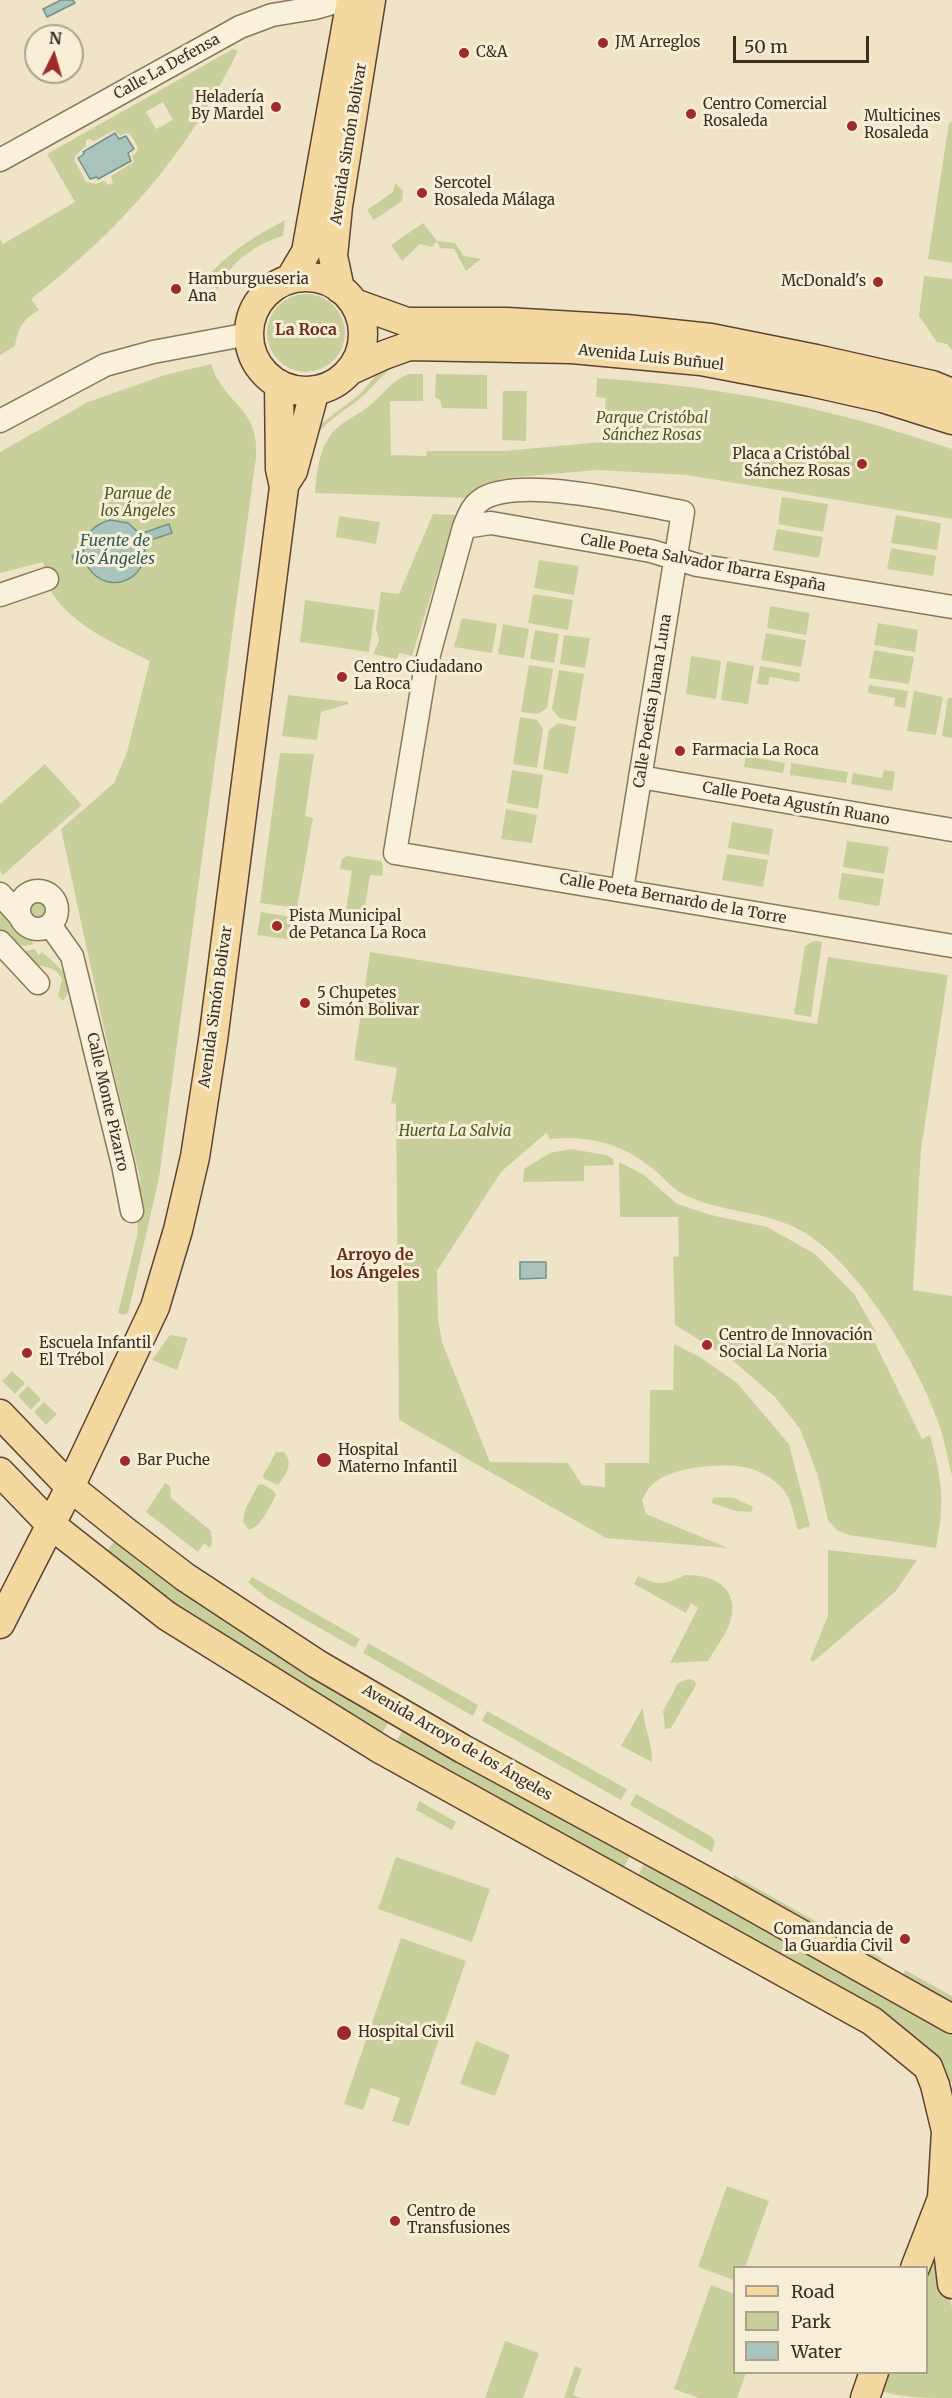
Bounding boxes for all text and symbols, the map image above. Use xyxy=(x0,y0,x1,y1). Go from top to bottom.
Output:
north arrow xyxy=(24,24,84,84)
scale bar xyxy=(736,24,872,62)
text: N xyxy=(48,28,63,49)
street label: Calle La Defensa xyxy=(111,30,223,104)
place label: JM Arreglos xyxy=(615,34,700,52)
text: 50 m xyxy=(744,35,788,58)
marker: JM Arreglos xyxy=(596,36,610,50)
place label: C&A xyxy=(476,44,507,62)
marker: C&A xyxy=(457,46,471,60)
street label: Avenida Simón Bolivar xyxy=(327,62,371,226)
place label: Heladería By Mardel xyxy=(191,89,264,124)
place label: Centro Comercial Rosaleda xyxy=(703,96,827,131)
marker: Heladería By Mardel xyxy=(269,100,283,114)
marker: Centro Comercial Rosaleda xyxy=(684,107,698,121)
place label: Multicines Rosaleda xyxy=(864,108,941,143)
marker: Multicines Rosaleda xyxy=(845,119,859,133)
place label: Sercotel Rosaleda Málaga xyxy=(434,175,555,210)
marker: Sercotel Rosaleda Málaga xyxy=(415,186,429,200)
place label: Hamburgueseria Ana xyxy=(188,271,309,306)
place label: McDonald's xyxy=(781,273,866,291)
marker: McDonald's xyxy=(871,275,885,289)
marker: Hamburgueseria Ana xyxy=(169,282,183,296)
district label: La Roca xyxy=(275,320,337,340)
street label: Avenida Luis Buñuel xyxy=(577,341,725,375)
park label: Parque Cristóbal Sánchez Rosas xyxy=(596,410,708,445)
place label: Placa a Cristóbal Sánchez Rosas xyxy=(732,446,850,481)
marker: Placa a Cristóbal Sánchez Rosas xyxy=(855,457,869,471)
park label: Parque de los Ángeles xyxy=(101,486,175,521)
street label: Calle Poeta Salvador Ibarra España xyxy=(579,530,827,596)
water label: Fuente de los Ángeles xyxy=(75,531,155,569)
street label: Calle Poetisa Juana Luna xyxy=(630,613,676,789)
place label: Centro Ciudadano La Roca xyxy=(354,659,482,694)
marker: Centro Ciudadano La Roca xyxy=(335,670,349,684)
place label: Farmacia La Roca xyxy=(692,742,819,760)
marker: Farmacia La Roca xyxy=(673,744,687,758)
street label: Calle Poeta Agustín Ruano xyxy=(701,779,891,829)
street label: Calle Poeta Bernardo de la Torre xyxy=(558,870,788,928)
place label: Pista Municipal de Petanca La Roca xyxy=(289,908,426,943)
marker: Pista Municipal de Petanca La Roca xyxy=(270,919,284,933)
street label: Avenida Simón Bolivar xyxy=(196,925,236,1089)
place label: 5 Chupetes Simón Bolivar xyxy=(317,985,419,1020)
marker: 5 Chupetes Simón Bolivar xyxy=(298,996,312,1010)
street label: Calle Monte Pizarro xyxy=(82,1031,132,1173)
park label: Huerta La Salvia xyxy=(399,1123,511,1141)
district label: Arroyo de los Ángeles xyxy=(330,1245,420,1283)
place label: Centro de Innovación Social La Noria xyxy=(719,1327,873,1362)
place label: Escuela Infantil El Trébol xyxy=(39,1335,151,1370)
marker: Centro de Innovación Social La Noria xyxy=(700,1338,714,1352)
marker: Escuela Infantil El Trébol xyxy=(20,1346,34,1360)
place label: Hospital Materno Infantil xyxy=(338,1442,457,1477)
marker: Hospital Materno Infantil xyxy=(315,1451,333,1469)
place label: Bar Puche xyxy=(137,1452,210,1470)
marker: Bar Puche xyxy=(118,1454,132,1468)
street label: Avenida Arroyo de los Ángeles xyxy=(359,1681,555,1805)
place label: Comandancia de la Guardia Civil xyxy=(774,1921,893,1956)
marker: Comandancia de la Guardia Civil xyxy=(898,1932,912,1946)
marker: Hospital Civil xyxy=(335,2024,353,2042)
place label: Hospital Civil xyxy=(358,2024,454,2042)
place label: Centro de Transfusiones xyxy=(407,2203,510,2238)
marker: Centro de Transfusiones xyxy=(388,2214,402,2228)
legend xyxy=(733,2266,928,2374)
text: Road xyxy=(791,2280,835,2303)
text: Park xyxy=(791,2310,831,2333)
text: Water xyxy=(791,2340,842,2363)

